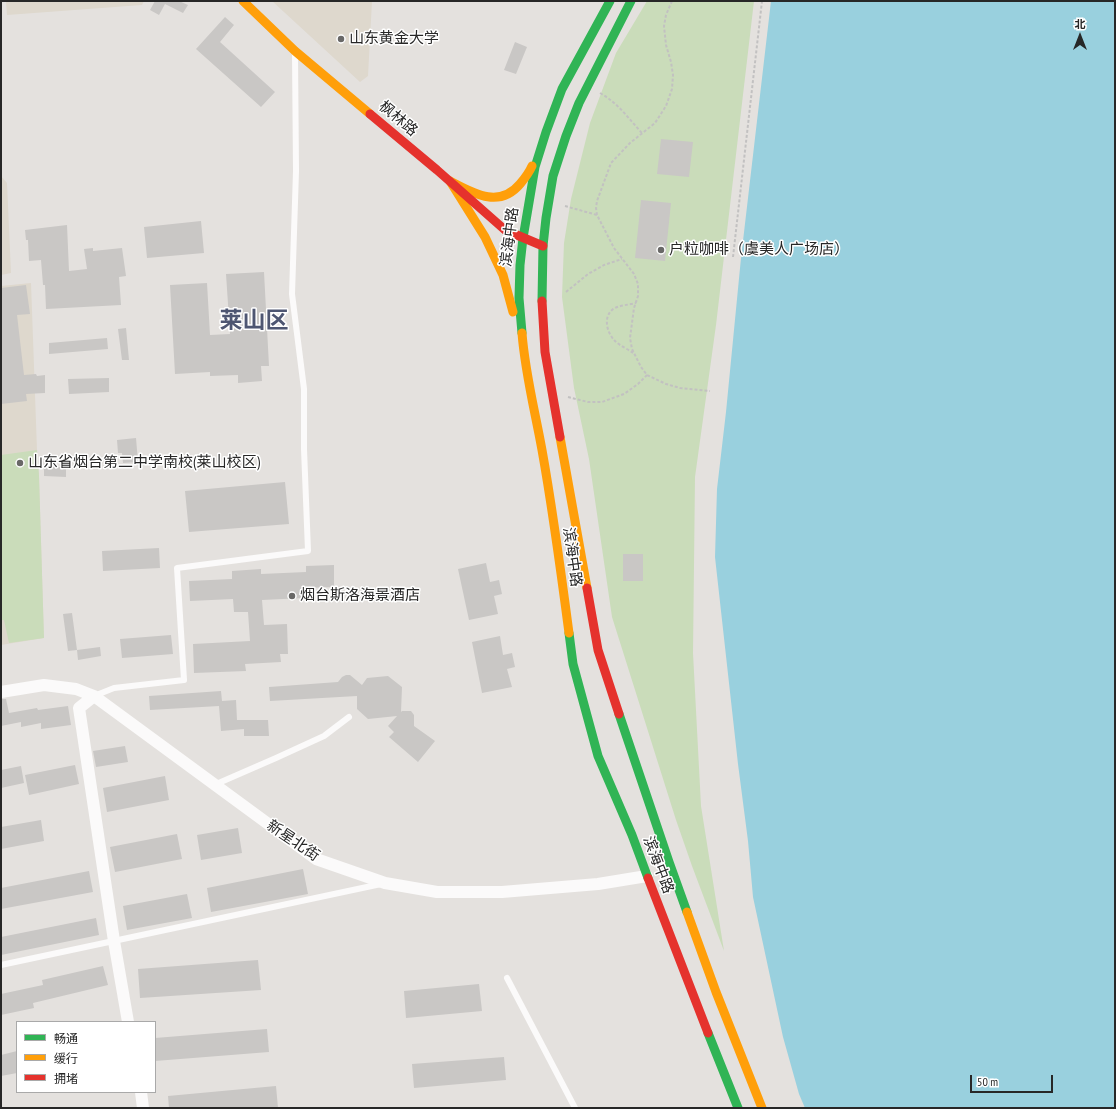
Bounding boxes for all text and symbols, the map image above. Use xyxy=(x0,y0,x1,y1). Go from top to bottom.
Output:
north arrow xyxy=(1060,16,1100,56)
text: 北 xyxy=(1075,17,1086,31)
place label: 山东黄金大学 xyxy=(349,30,439,48)
marker: 山东黄金大学 xyxy=(336,34,346,44)
street label: 枫林路 xyxy=(375,98,421,140)
street label: 滨海中路 xyxy=(497,206,523,268)
place label: 户粒咖啡（虞美人广场店） xyxy=(669,241,849,259)
marker: 户粒咖啡（虞美人广场店） xyxy=(656,245,666,255)
district label: 莱山区 xyxy=(220,307,288,335)
place label: 山东省烟台第二中学南校(莱山校区) xyxy=(28,454,260,472)
marker: 山东省烟台第二中学南校(莱山校区) xyxy=(15,458,25,468)
street label: 滨海中路 xyxy=(559,526,585,588)
place label: 烟台斯洛海景酒店 xyxy=(300,587,420,605)
marker: 烟台斯洛海景酒店 xyxy=(287,591,297,601)
street label: 新星北街 xyxy=(263,817,323,865)
street label: 滨海中路 xyxy=(639,834,677,896)
legend xyxy=(16,1021,156,1093)
text: 畅通 xyxy=(54,1031,78,1046)
text: 缓行 xyxy=(54,1051,78,1066)
scale bar xyxy=(972,1067,1055,1093)
text: 拥堵 xyxy=(54,1071,78,1086)
text: 50 m xyxy=(977,1074,998,1089)

